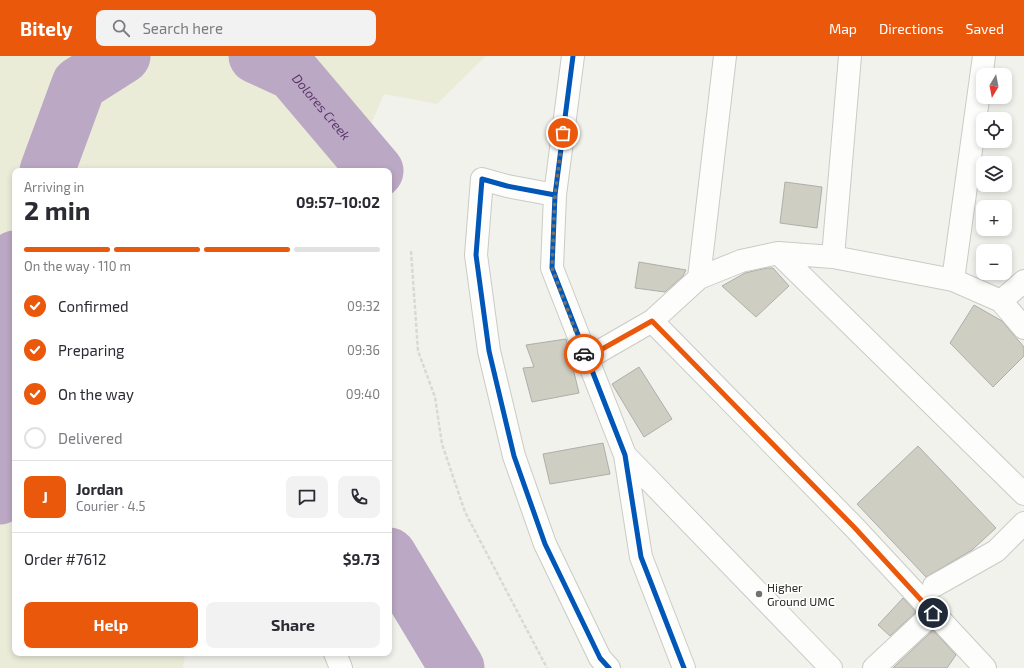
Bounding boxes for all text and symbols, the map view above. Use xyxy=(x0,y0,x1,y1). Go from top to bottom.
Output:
search box xyxy=(96,10,376,46)
text: Bitely xyxy=(20,17,72,40)
icon: search xyxy=(110,17,132,39)
text: Search here xyxy=(142,19,223,37)
text: Map xyxy=(829,20,857,37)
text: Directions xyxy=(879,20,944,37)
text: Saved xyxy=(966,20,1004,37)
north arrow xyxy=(976,68,1012,104)
map controls xyxy=(976,68,1012,280)
water label: Dolores Creek xyxy=(289,70,354,143)
button: locate xyxy=(976,112,1012,148)
pin xyxy=(546,116,580,150)
icon: bag xyxy=(552,122,574,144)
button: layers xyxy=(976,156,1012,192)
text: Arriving in xyxy=(24,179,84,195)
text: 09:57–10:02 xyxy=(296,193,380,211)
text: 2 min xyxy=(24,194,90,225)
button: + xyxy=(976,200,1012,236)
button: − xyxy=(976,244,1012,280)
text: On the way · 110 m xyxy=(24,258,131,274)
icon: check xyxy=(24,295,46,317)
text: Confirmed xyxy=(58,297,129,315)
text: 09:32 xyxy=(347,298,380,314)
courier xyxy=(564,334,604,374)
icon: check xyxy=(24,339,46,361)
text: Preparing xyxy=(58,341,124,359)
text: 09:36 xyxy=(347,342,380,358)
icon: car xyxy=(573,343,595,365)
icon: check xyxy=(24,383,46,405)
text: On the way xyxy=(58,385,134,403)
text: 09:40 xyxy=(346,386,380,402)
text: Delivered xyxy=(58,429,123,447)
button: chat xyxy=(286,476,328,518)
button: phone xyxy=(338,476,380,518)
text: Jordan xyxy=(76,480,123,498)
text: J xyxy=(42,488,48,506)
text: Courier · 4.5 xyxy=(76,498,145,514)
text: Order #7612 xyxy=(24,550,107,568)
text: $9.73 xyxy=(343,550,380,568)
place label: Higher Ground UMC xyxy=(767,580,835,608)
marker: Higher Ground UMC xyxy=(754,589,764,599)
pin xyxy=(916,596,950,630)
button: Help xyxy=(24,602,198,648)
button: Share xyxy=(206,602,380,648)
icon: home xyxy=(922,602,944,624)

